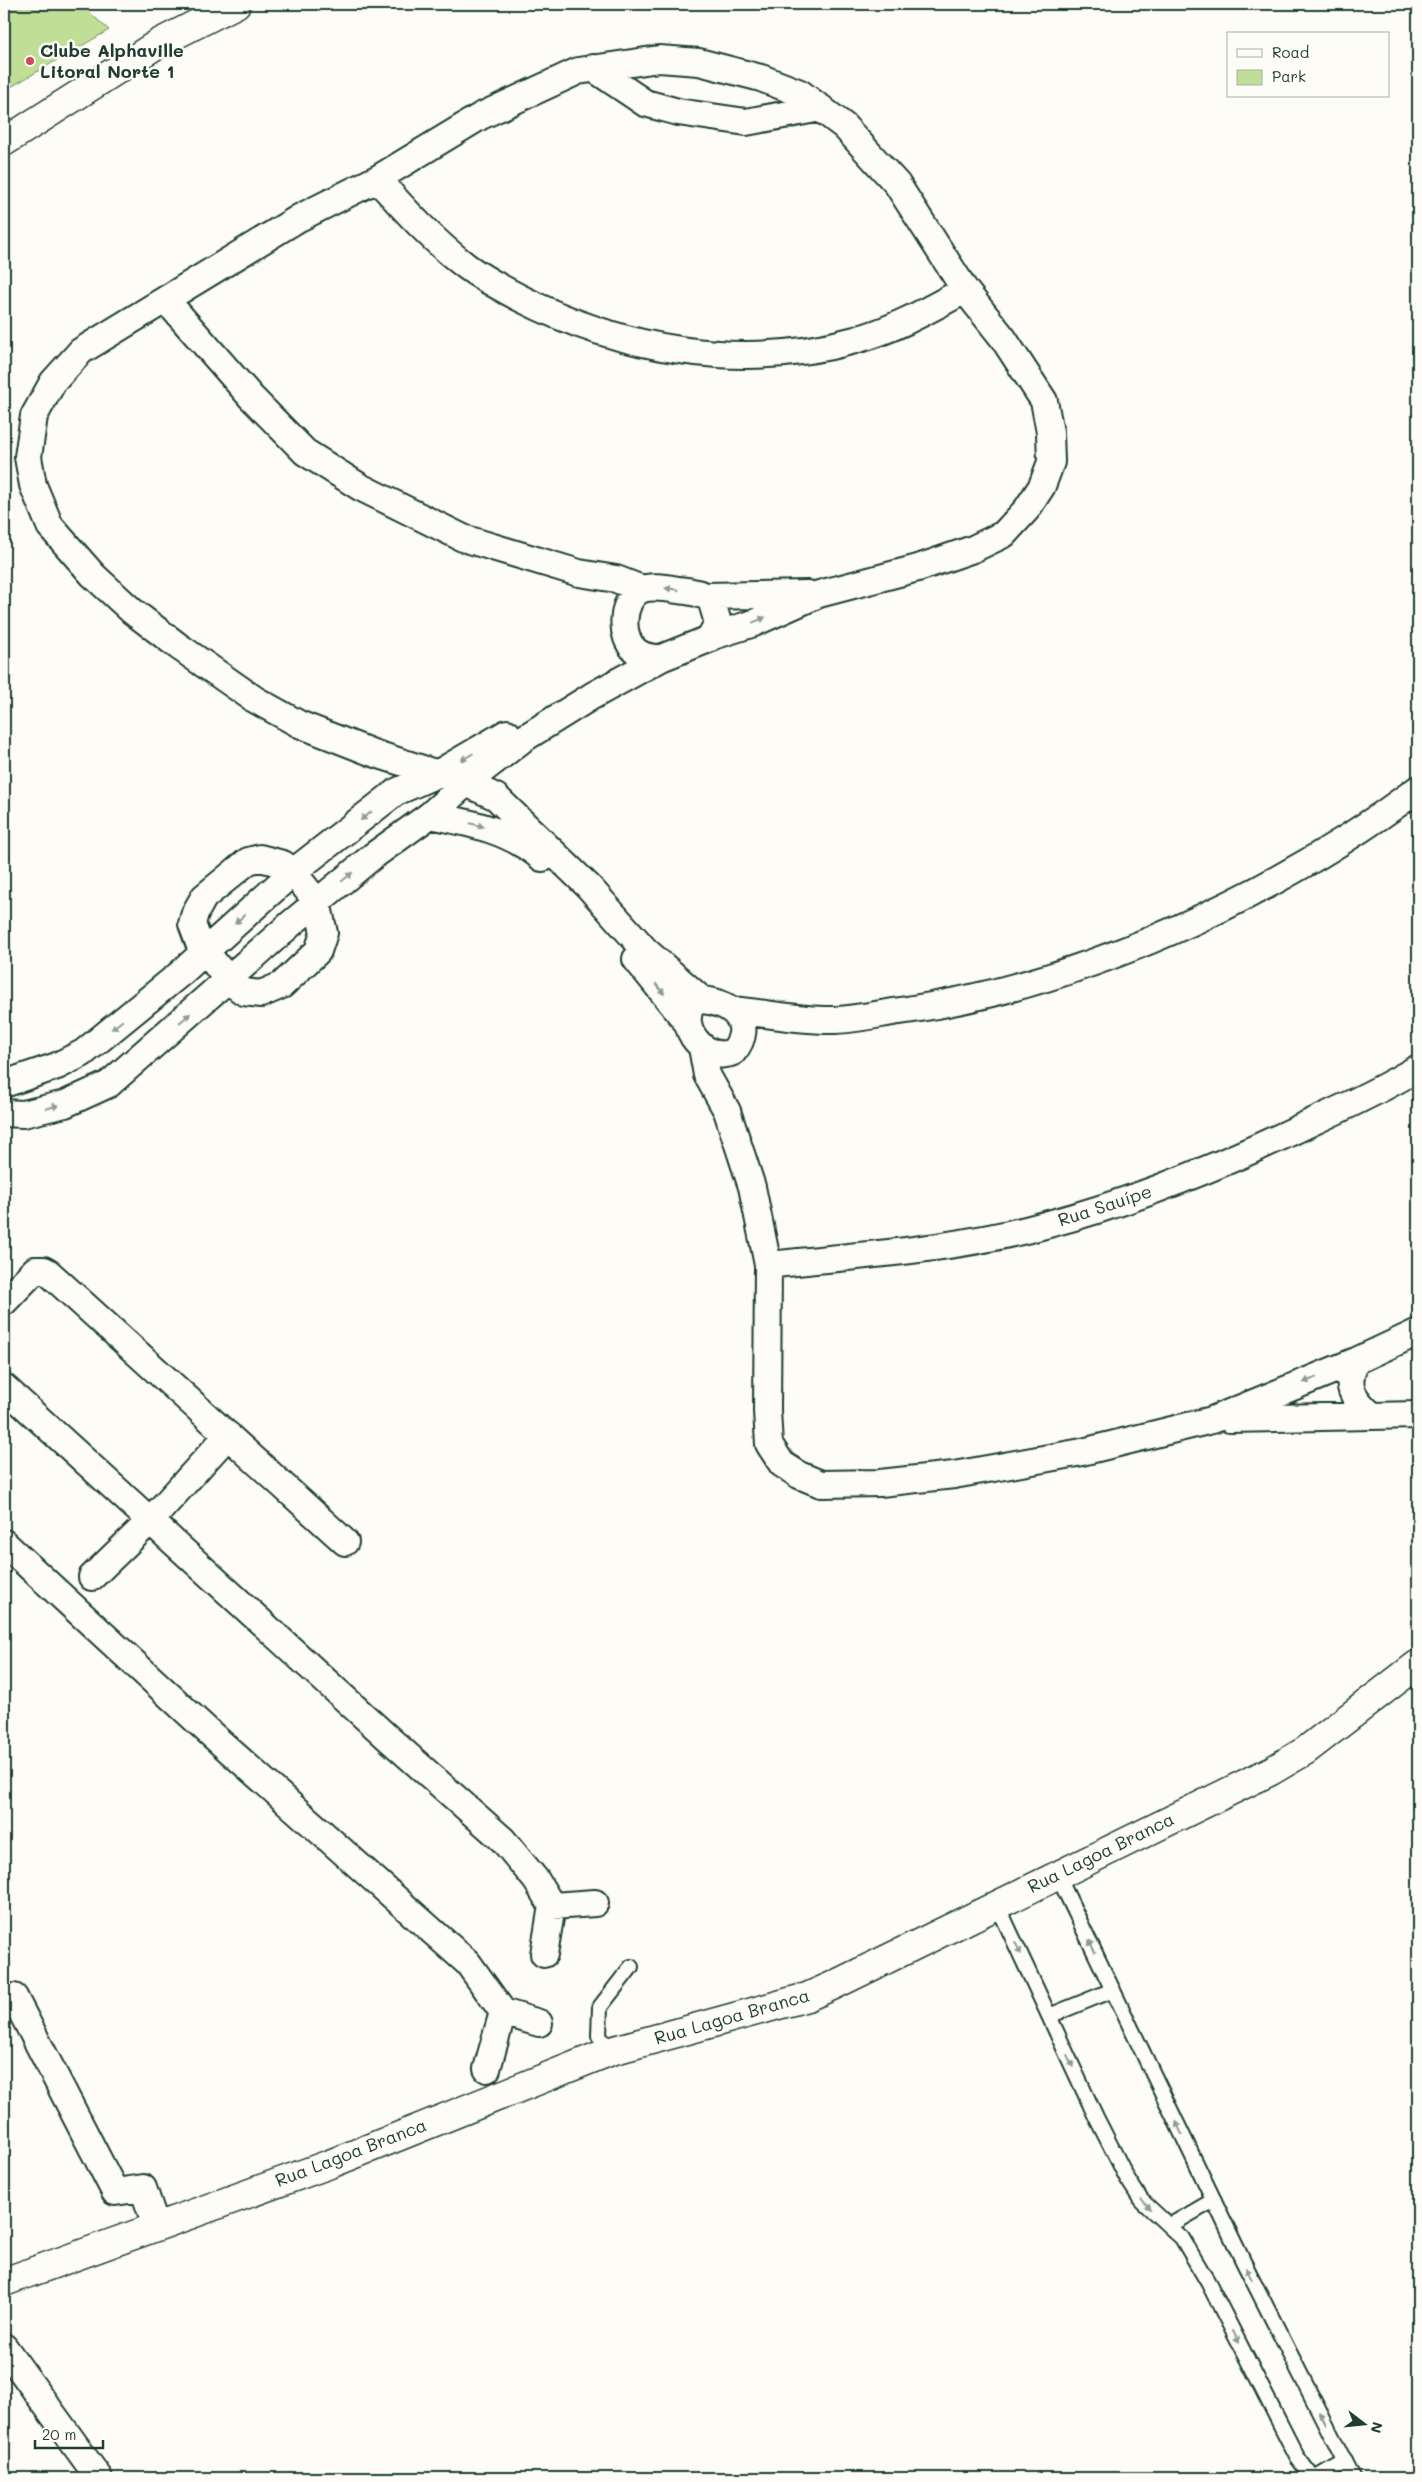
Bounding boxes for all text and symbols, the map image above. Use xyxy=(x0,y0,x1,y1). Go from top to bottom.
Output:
legend xyxy=(1227,32,1390,98)
place label: Clube Alphaville Litoral Norte 1 xyxy=(40,38,184,83)
text: Road xyxy=(1272,42,1309,62)
marker: Clube Alphaville Litoral Norte 1 xyxy=(24,55,36,67)
text: Park xyxy=(1272,66,1306,86)
one-way arrow xyxy=(663,585,679,593)
one-way arrow xyxy=(752,616,766,624)
one-way arrow xyxy=(459,753,474,761)
one-way arrow xyxy=(360,810,373,821)
one-way arrow xyxy=(470,821,485,829)
one-way arrow xyxy=(341,872,353,883)
one-way arrow xyxy=(235,913,247,925)
one-way arrow xyxy=(654,982,665,995)
one-way arrow xyxy=(178,1012,190,1024)
one-way arrow xyxy=(111,1020,124,1031)
one-way arrow xyxy=(44,1103,59,1111)
street label: Rua Sauípe xyxy=(1055,1179,1155,1232)
one-way arrow xyxy=(1302,1376,1317,1384)
street label: Rua Lagoa Branca xyxy=(1023,1806,1178,1898)
one-way arrow xyxy=(1088,1939,1096,1953)
one-way arrow xyxy=(1014,1941,1022,1955)
street label: Rua Lagoa Branca xyxy=(651,1982,812,2050)
one-way arrow xyxy=(1065,2053,1074,2068)
street label: Rua Lagoa Branca xyxy=(272,2112,430,2192)
one-way arrow xyxy=(1175,2121,1183,2135)
one-way arrow xyxy=(1140,2197,1151,2210)
one-way arrow xyxy=(1245,2267,1253,2281)
one-way arrow xyxy=(1232,2330,1240,2344)
north arrow xyxy=(1340,2400,1390,2450)
one-way arrow xyxy=(1319,2412,1327,2426)
scale bar xyxy=(35,2417,102,2449)
text: N xyxy=(1366,2420,1388,2435)
text: 20 m xyxy=(42,2424,76,2444)

